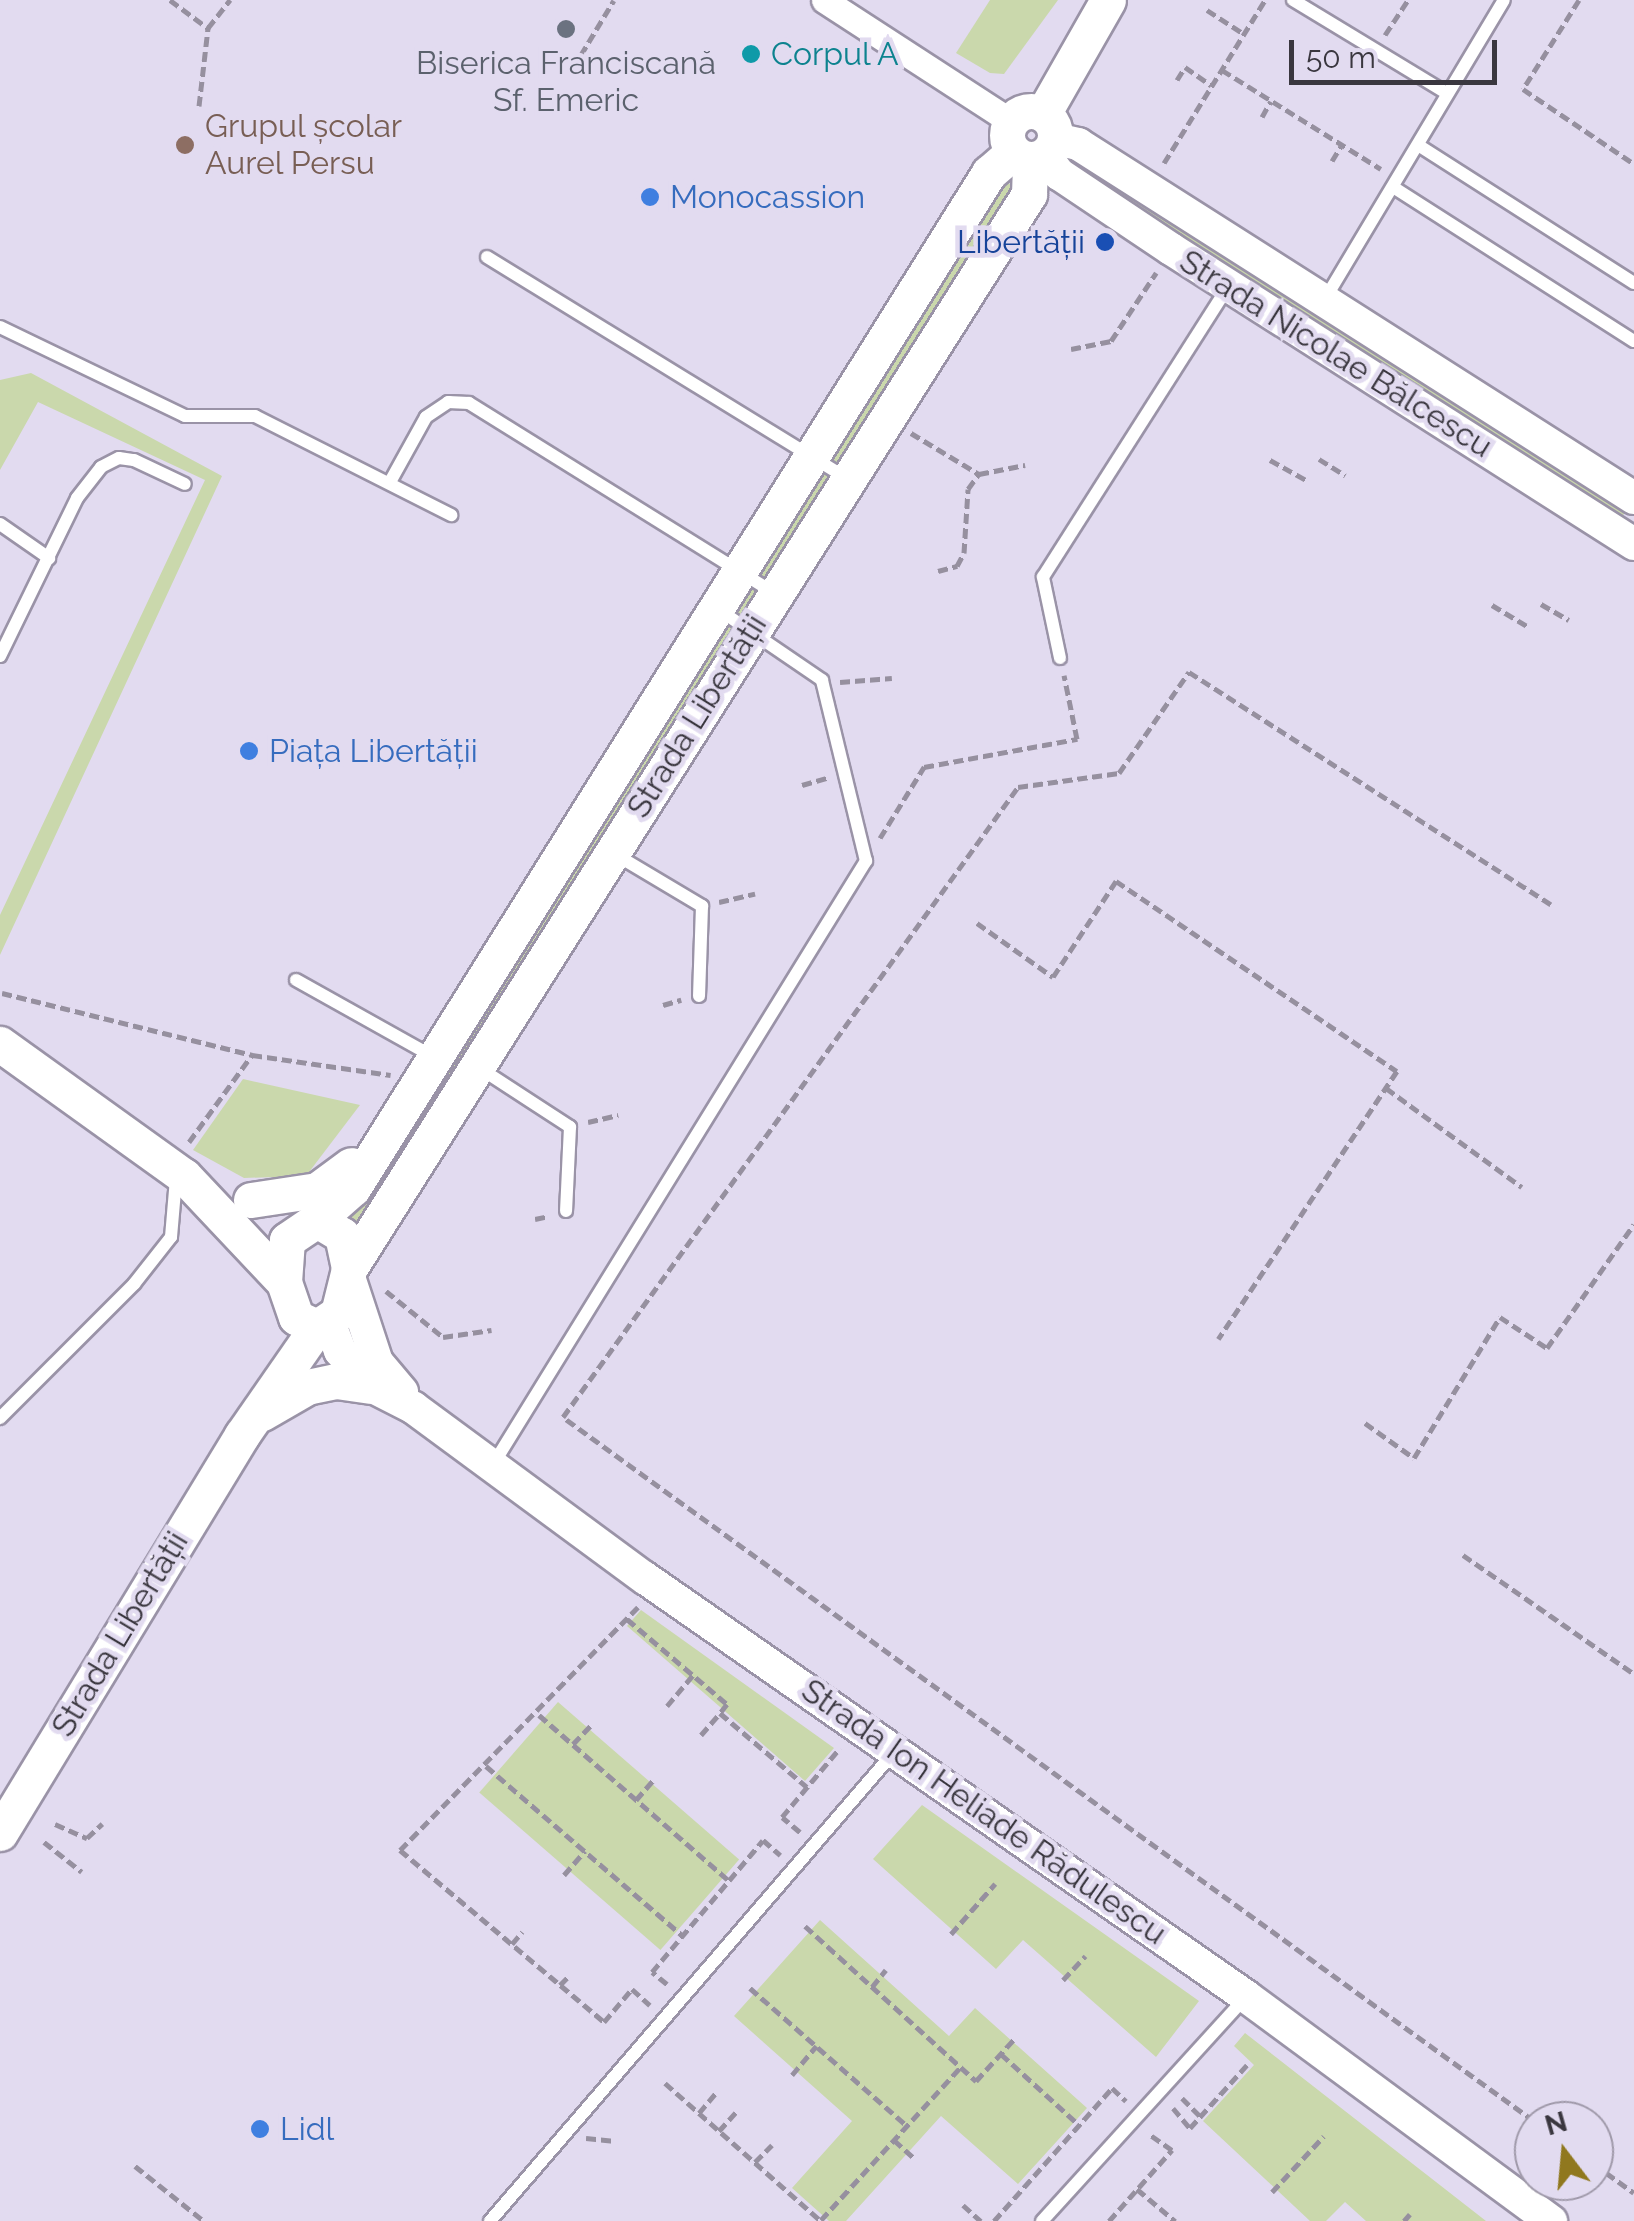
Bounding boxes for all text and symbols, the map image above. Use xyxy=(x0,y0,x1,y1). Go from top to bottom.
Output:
marker: Biserica Franciscană Sf. Emeric xyxy=(555,18,577,40)
scale bar xyxy=(1294,20,1502,82)
place label: Corpul A xyxy=(771,35,900,73)
text: 50 m xyxy=(1306,40,1376,75)
marker: Corpul A xyxy=(740,43,762,65)
place label: Biserica Franciscană Sf. Emeric xyxy=(416,45,716,120)
place label: Grupul școlar Aurel Persu xyxy=(205,108,403,183)
marker: Grupul școlar Aurel Persu xyxy=(174,134,196,156)
place label: Monocassion xyxy=(670,178,865,216)
marker: Monocassion xyxy=(639,186,661,208)
place label: Libertății xyxy=(957,223,1085,261)
marker: Libertății xyxy=(1094,231,1116,253)
street label: Strada Nicolae Bălcescu xyxy=(1173,242,1499,466)
street label: Strada Libertății xyxy=(619,607,775,825)
place label: Piața Libertății xyxy=(269,732,478,770)
marker: Piața Libertății xyxy=(238,740,260,762)
street label: Strada Libertății xyxy=(44,1525,196,1743)
street label: Strada Ion Heliade Rădulescu xyxy=(794,1671,1174,1953)
north arrow xyxy=(1514,2101,1614,2201)
text: N xyxy=(1541,2105,1571,2142)
place label: Lidl xyxy=(280,2110,334,2148)
marker: Lidl xyxy=(249,2118,271,2140)

